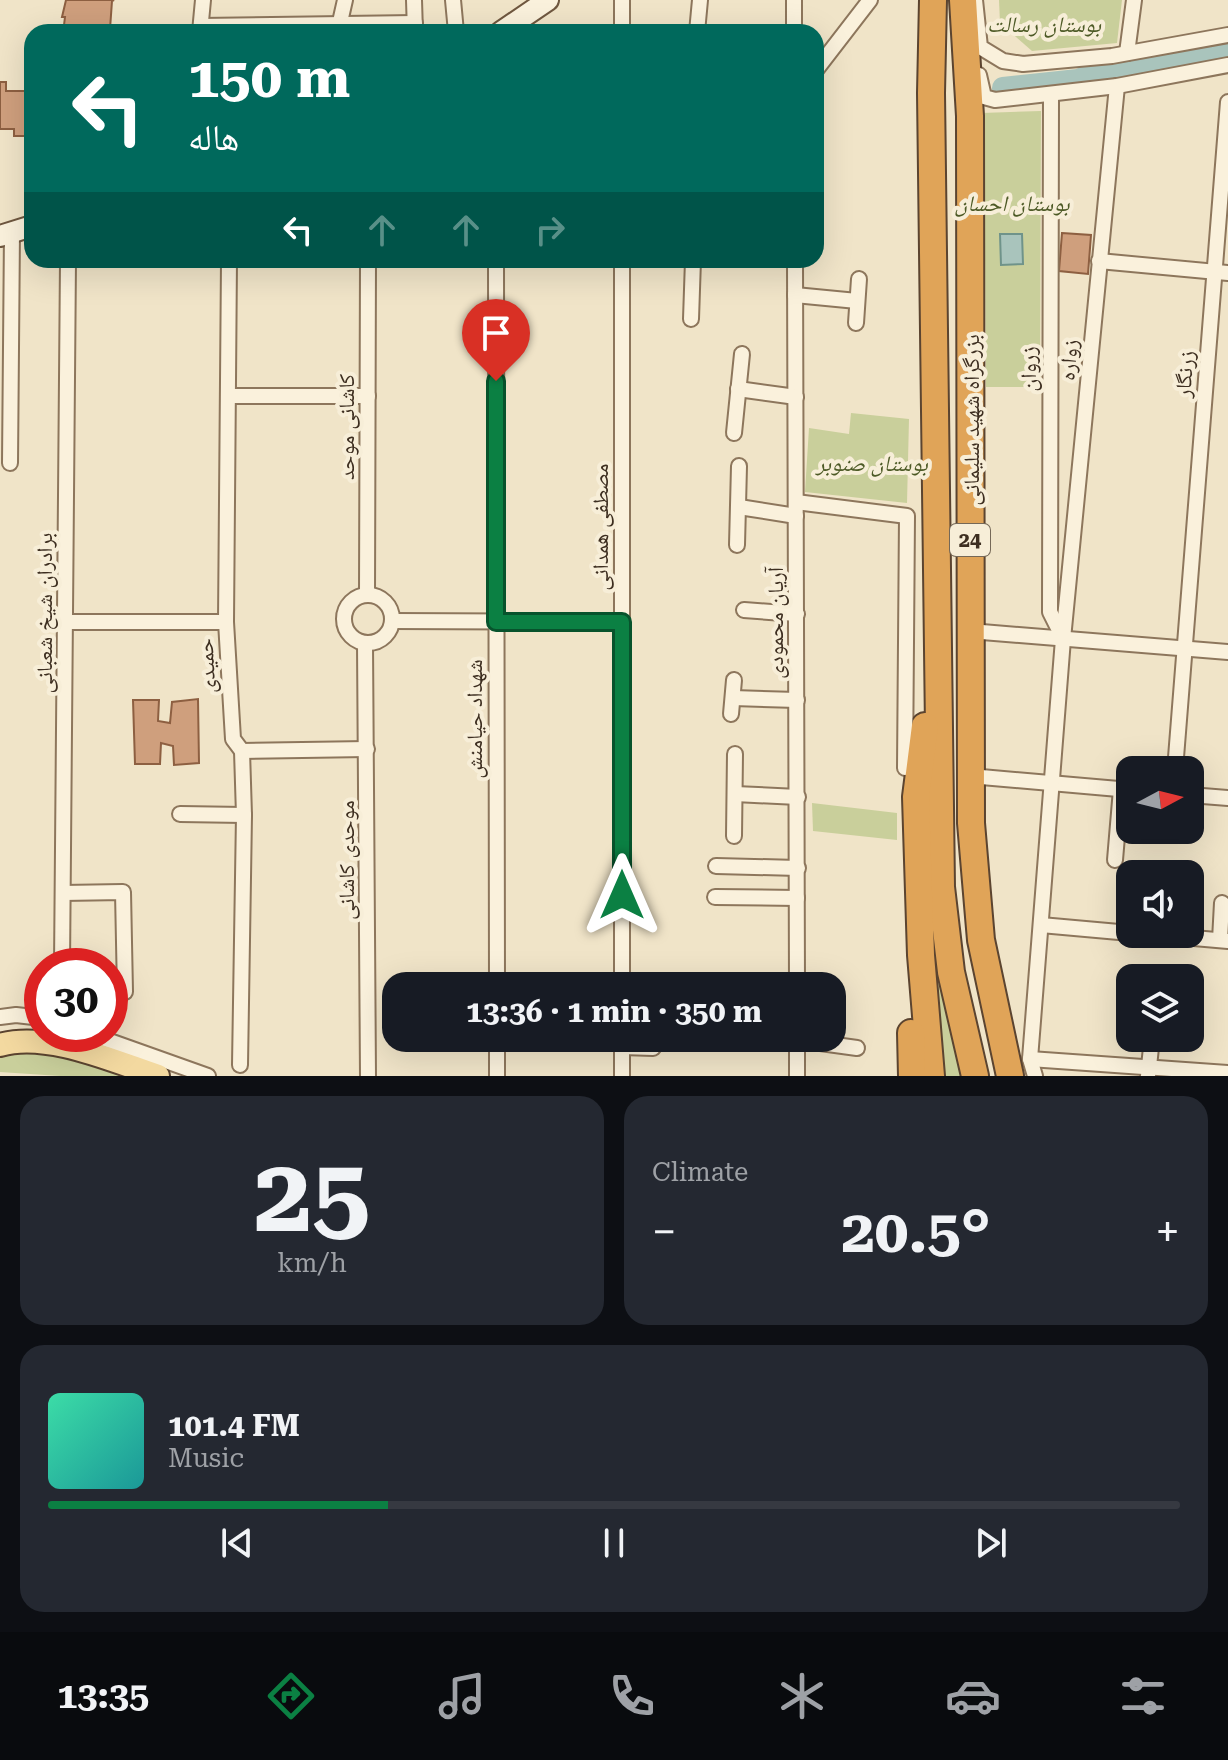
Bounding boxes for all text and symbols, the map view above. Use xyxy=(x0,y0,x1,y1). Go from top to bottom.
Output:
park label: بوستان رسالت xyxy=(987,12,1102,38)
text: 150 m xyxy=(188,45,350,111)
icon: left xyxy=(56,56,160,160)
text: هاله xyxy=(188,117,239,159)
park label: بوستان احسان xyxy=(954,191,1070,217)
icon: left xyxy=(276,208,320,252)
icon: ahead xyxy=(360,208,404,252)
icon: ahead xyxy=(444,208,488,252)
icon: right xyxy=(528,208,572,252)
pin xyxy=(462,299,530,381)
icon: arrive xyxy=(474,311,518,355)
street label: بزرگراه شهید سلیمانی xyxy=(959,334,985,506)
street label: زواره xyxy=(1054,338,1083,382)
street label: زروان xyxy=(1016,346,1042,392)
street label: زرنگار xyxy=(1170,349,1199,400)
street label: کاشانی موحد xyxy=(334,374,360,480)
park label: بوستان صنوبر xyxy=(814,451,929,477)
street label: مصطفی همدانی xyxy=(588,463,614,591)
road number: 24 xyxy=(950,524,990,556)
street label: برادران شیخ شعبانی xyxy=(32,533,58,693)
street label: آریان محمودی xyxy=(763,567,789,679)
street label: حمیدی xyxy=(193,638,221,694)
street label: شهداد حیامنش xyxy=(462,659,488,779)
north arrow xyxy=(1116,756,1204,844)
map controls xyxy=(1116,756,1204,1052)
street label: موحدی کاشانی xyxy=(334,800,360,920)
position arrow xyxy=(580,853,664,937)
button: sound xyxy=(1116,860,1204,948)
speed limit sign: 30 xyxy=(24,948,128,1052)
button: layers xyxy=(1116,964,1204,1052)
text: 13:36 · 1 min · 350 m xyxy=(466,994,762,1029)
text: 25 xyxy=(254,1135,370,1256)
text: Climate xyxy=(652,1157,748,1187)
text: 20.5° xyxy=(841,1196,991,1267)
text: − xyxy=(652,1206,677,1258)
text: + xyxy=(1155,1206,1180,1258)
text: km/h xyxy=(277,1248,347,1278)
text: 101.4 FM xyxy=(168,1408,300,1443)
text: Music xyxy=(168,1443,244,1473)
icon: previous xyxy=(215,1521,259,1565)
icon: pause xyxy=(592,1521,636,1565)
icon: next xyxy=(969,1521,1013,1565)
icon: directions xyxy=(263,1668,319,1724)
icon: music xyxy=(434,1668,490,1724)
icon: phone xyxy=(604,1668,660,1724)
icon: climate xyxy=(774,1668,830,1724)
icon: car xyxy=(945,1668,1001,1724)
icon: filters xyxy=(1115,1668,1171,1724)
text: 13:35 xyxy=(57,1675,149,1717)

